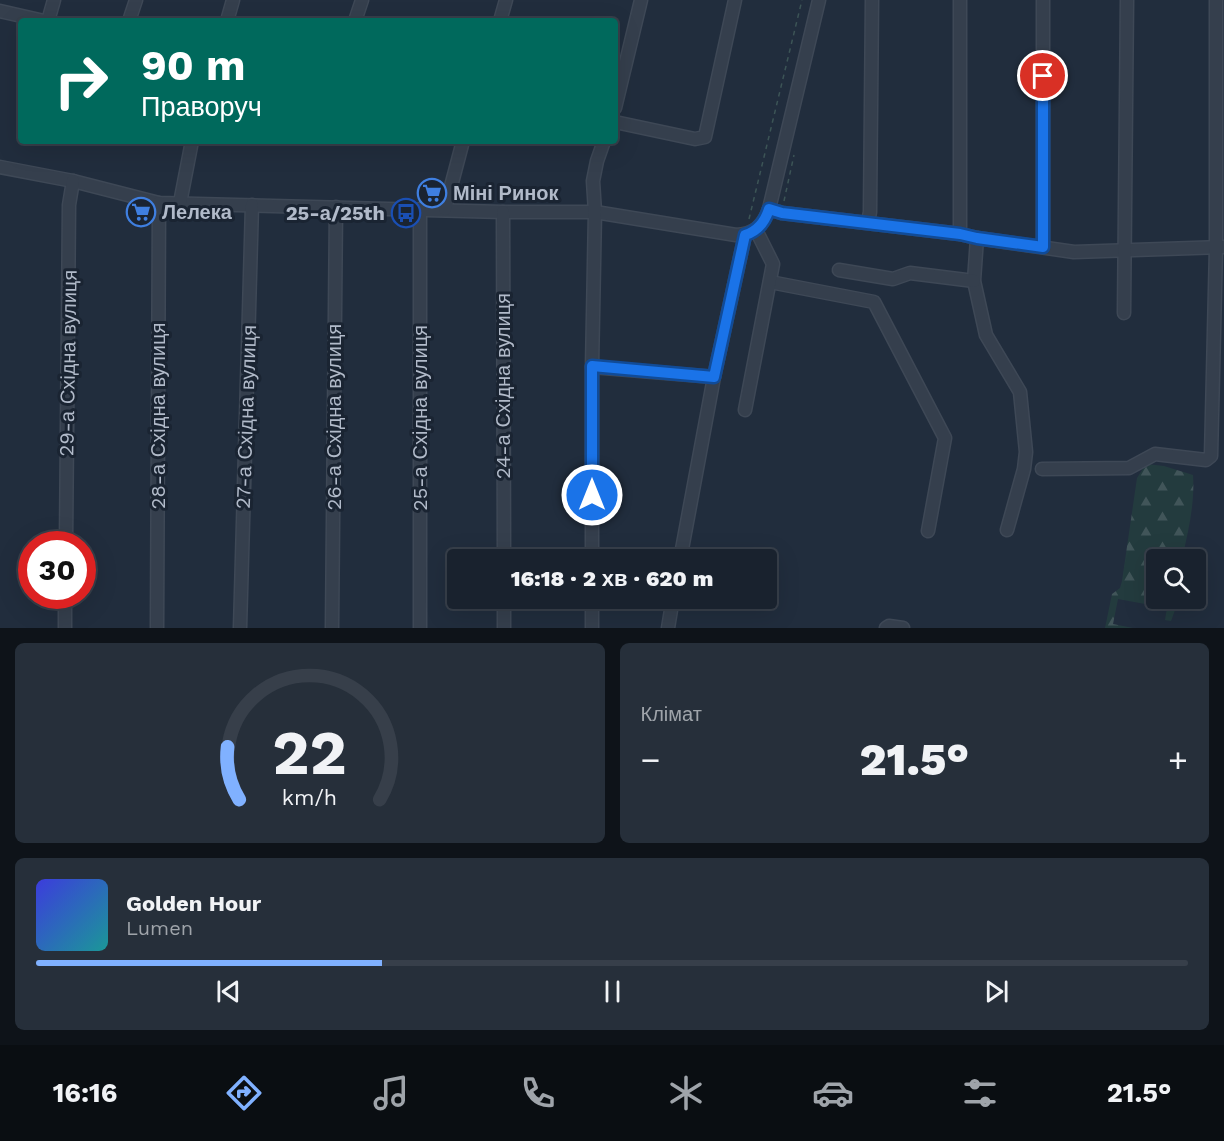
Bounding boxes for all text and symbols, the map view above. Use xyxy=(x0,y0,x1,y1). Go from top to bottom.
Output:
text: 90 m xyxy=(141,41,245,90)
icon: right xyxy=(42,42,120,120)
pin xyxy=(1017,50,1068,101)
icon: arrive xyxy=(1026,59,1059,92)
text: Праворуч xyxy=(141,91,262,123)
supermarket icon: Міні Ринок xyxy=(416,177,448,209)
place label: Міні Ринок xyxy=(453,181,560,205)
supermarket icon: Лелека xyxy=(125,196,157,228)
bus stop icon: 25-а/25th xyxy=(390,197,422,229)
place label: Лелека xyxy=(162,200,233,224)
place label: 25-а/25th xyxy=(286,201,385,225)
street label: 29-а Східна вулиця xyxy=(54,270,82,456)
street label: 24-а Східна вулиця xyxy=(491,293,515,479)
street label: 28-а Східна вулиця xyxy=(146,323,170,509)
street label: 26-а Східна вулиця xyxy=(322,324,346,510)
street label: 27-а Східна вулиця xyxy=(231,325,261,509)
street label: 25-а Східна вулиця xyxy=(408,325,432,511)
position arrow xyxy=(560,463,624,527)
speed limit sign: 30 xyxy=(18,531,96,609)
map controls xyxy=(1146,549,1206,609)
button: search xyxy=(1146,549,1206,609)
text: 16:18 · 2 хв · 620 m xyxy=(511,566,713,591)
text: Клімат xyxy=(641,702,702,726)
text: 22 xyxy=(273,716,347,789)
text: 21.5° xyxy=(859,733,969,786)
text: − xyxy=(641,740,660,779)
text: + xyxy=(1168,740,1188,779)
text: km/h xyxy=(282,785,337,810)
text: Golden Hour xyxy=(126,891,261,916)
text: Lumen xyxy=(126,916,193,940)
icon: previous xyxy=(212,975,245,1008)
icon: pause xyxy=(596,975,629,1008)
icon: next xyxy=(980,975,1013,1008)
icon: directions xyxy=(223,1072,265,1114)
icon: music xyxy=(370,1072,412,1114)
icon: phone xyxy=(517,1072,559,1114)
icon: climate xyxy=(665,1072,707,1114)
icon: car xyxy=(812,1072,854,1114)
icon: filters xyxy=(959,1072,1001,1114)
text: 16:16 xyxy=(53,1077,117,1109)
text: 21.5° xyxy=(1107,1077,1171,1109)

